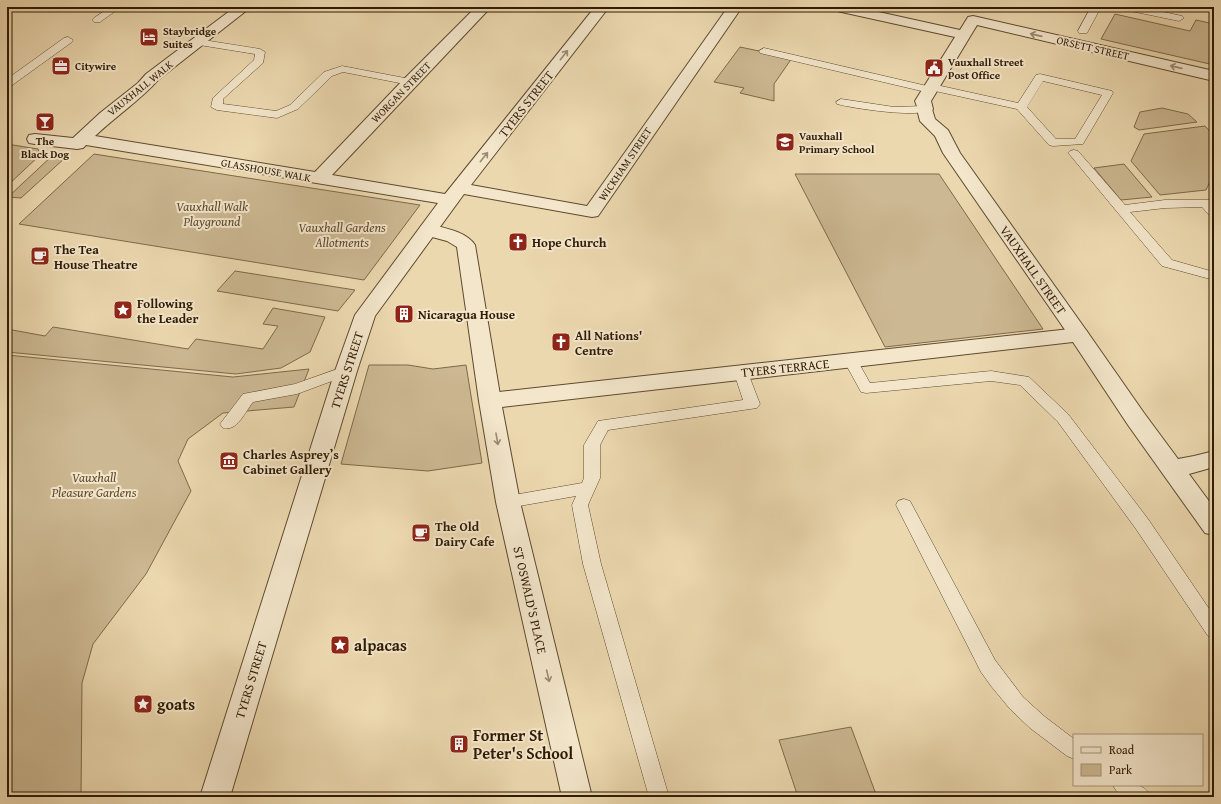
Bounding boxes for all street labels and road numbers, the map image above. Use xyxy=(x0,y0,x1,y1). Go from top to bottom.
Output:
street label: ORSETT STREET xyxy=(1055,32,1131,64)
street label: VAUXHALL WALK xyxy=(104,56,177,120)
street label: WORGAN STREET xyxy=(367,58,435,126)
street label: TYERS STREET xyxy=(494,66,559,141)
street label: WICKHAM STREET xyxy=(594,124,656,204)
street label: GLASSHOUSE WALK xyxy=(220,154,313,186)
street label: VAUXHALL STREET xyxy=(995,222,1071,319)
street label: TYERS STREET xyxy=(326,328,369,411)
street label: TYERS TERRACE xyxy=(740,354,830,382)
street label: ST OSWALD'S PLACE xyxy=(508,544,552,656)
street label: TYERS STREET xyxy=(230,638,272,721)

